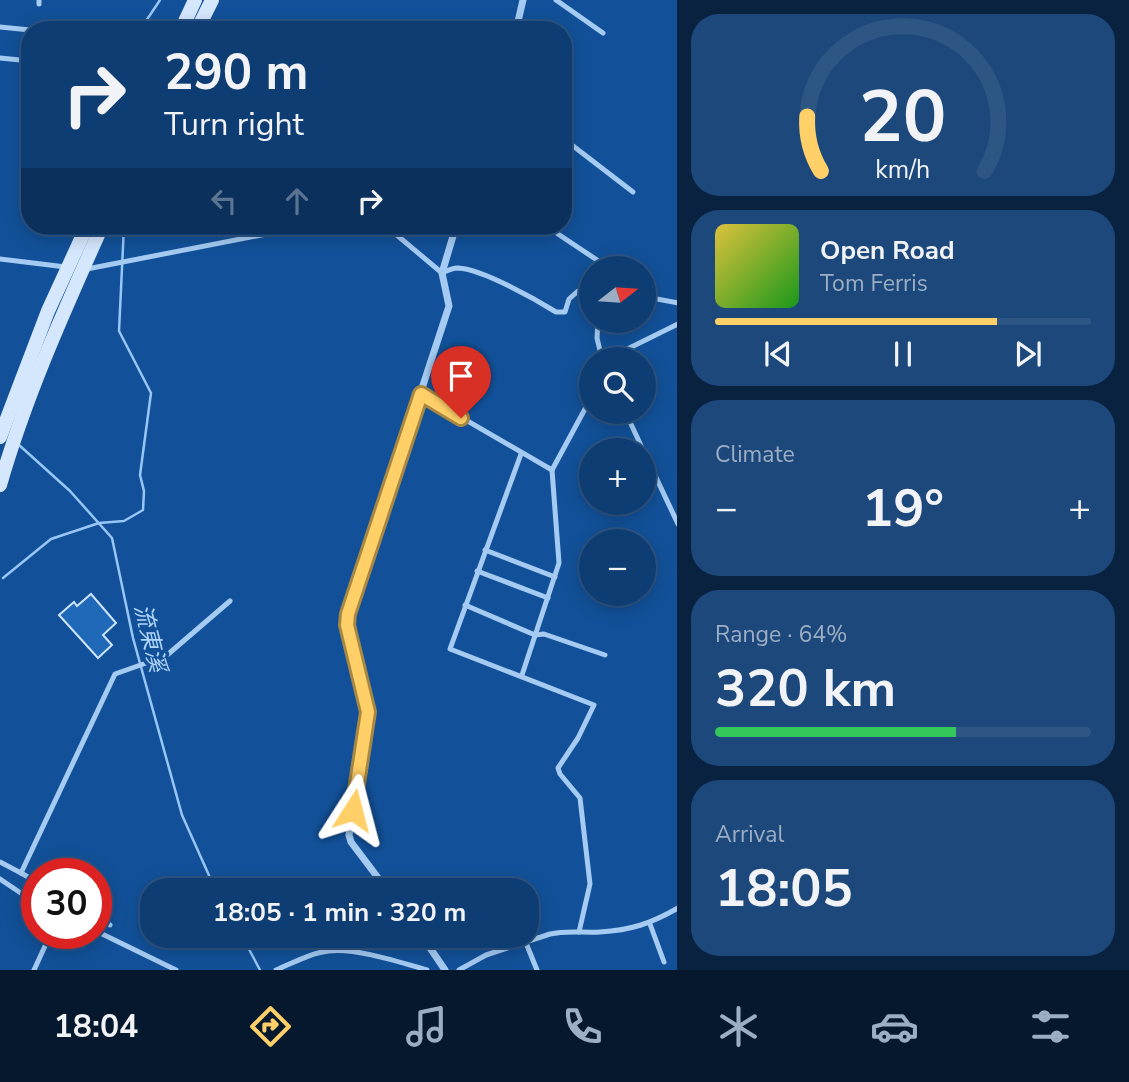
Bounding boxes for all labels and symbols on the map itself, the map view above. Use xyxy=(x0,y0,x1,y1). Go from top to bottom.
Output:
north arrow xyxy=(579,256,656,332)
pin xyxy=(431,346,491,418)
water label: 流東溪 xyxy=(127,601,174,678)
position arrow xyxy=(316,773,390,847)
speed limit sign: 30 xyxy=(21,858,112,949)

